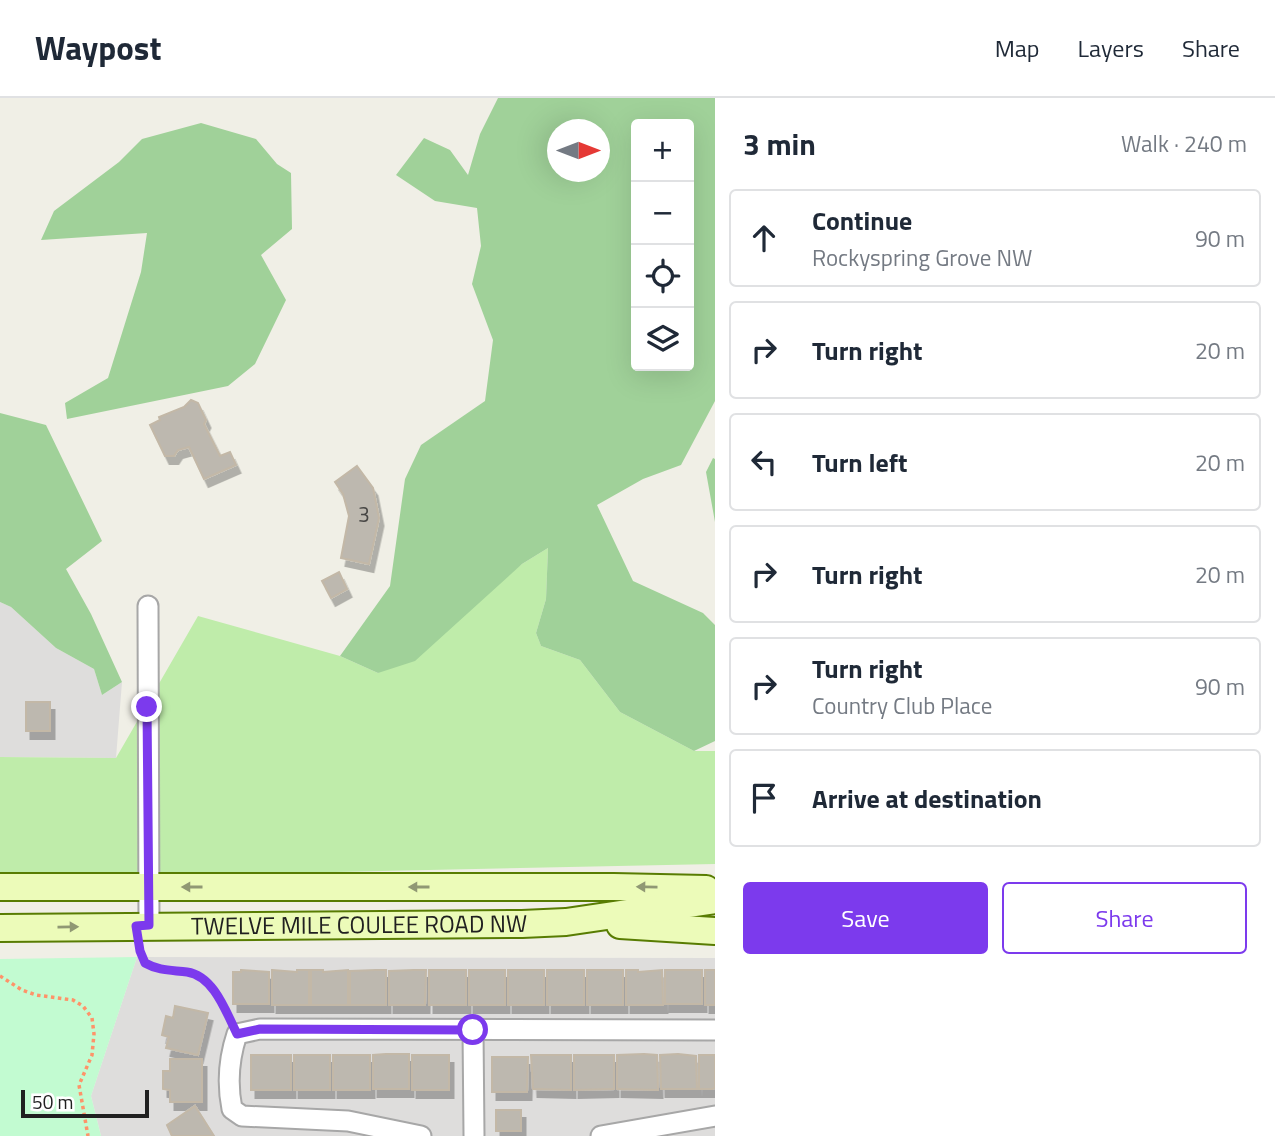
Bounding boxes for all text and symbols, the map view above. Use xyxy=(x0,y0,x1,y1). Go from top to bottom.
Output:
text: Waypost xyxy=(35,23,161,73)
text: Map xyxy=(995,30,1040,66)
text: Layers xyxy=(1078,30,1144,66)
text: Share xyxy=(1182,30,1240,66)
north arrow xyxy=(547,119,610,182)
map controls xyxy=(631,119,694,371)
button: + xyxy=(631,119,694,182)
text: 3 min xyxy=(743,121,816,167)
text: Walk · 240 m xyxy=(1121,126,1247,161)
button: − xyxy=(631,182,694,245)
text: Continue xyxy=(812,201,912,240)
icon: ahead xyxy=(745,219,783,257)
text: 90 m xyxy=(1195,221,1245,256)
text: Rockyspring Grove NW xyxy=(812,240,1032,275)
button: locate xyxy=(631,245,694,308)
button: layers xyxy=(631,308,694,371)
icon: right xyxy=(745,331,783,369)
text: Turn right xyxy=(812,331,923,370)
text: 20 m xyxy=(1195,333,1245,368)
icon: left xyxy=(745,443,783,481)
text: Turn left xyxy=(812,443,907,482)
text: 20 m xyxy=(1195,445,1245,480)
house number: 3 xyxy=(358,498,370,530)
icon: right xyxy=(745,555,783,593)
text: Turn right xyxy=(812,555,923,594)
text: 20 m xyxy=(1195,557,1245,592)
text: Turn right xyxy=(812,649,923,688)
icon: right xyxy=(745,667,783,705)
text: 90 m xyxy=(1195,669,1245,704)
text: Country Club Place xyxy=(812,688,992,723)
route end xyxy=(131,691,162,722)
icon: arrive xyxy=(745,779,783,817)
text: Arrive at destination xyxy=(812,779,1042,818)
one-way arrow xyxy=(181,881,203,893)
one-way arrow xyxy=(408,881,430,893)
one-way arrow xyxy=(636,882,658,893)
button: Save xyxy=(743,882,988,954)
button: Share xyxy=(1002,882,1247,954)
street label: TWELVE MILE COULEE ROAD NW xyxy=(191,905,527,944)
one-way arrow xyxy=(57,921,79,933)
route start xyxy=(457,1014,488,1045)
scale bar xyxy=(21,1087,149,1119)
text: 50 m xyxy=(32,1087,73,1116)

